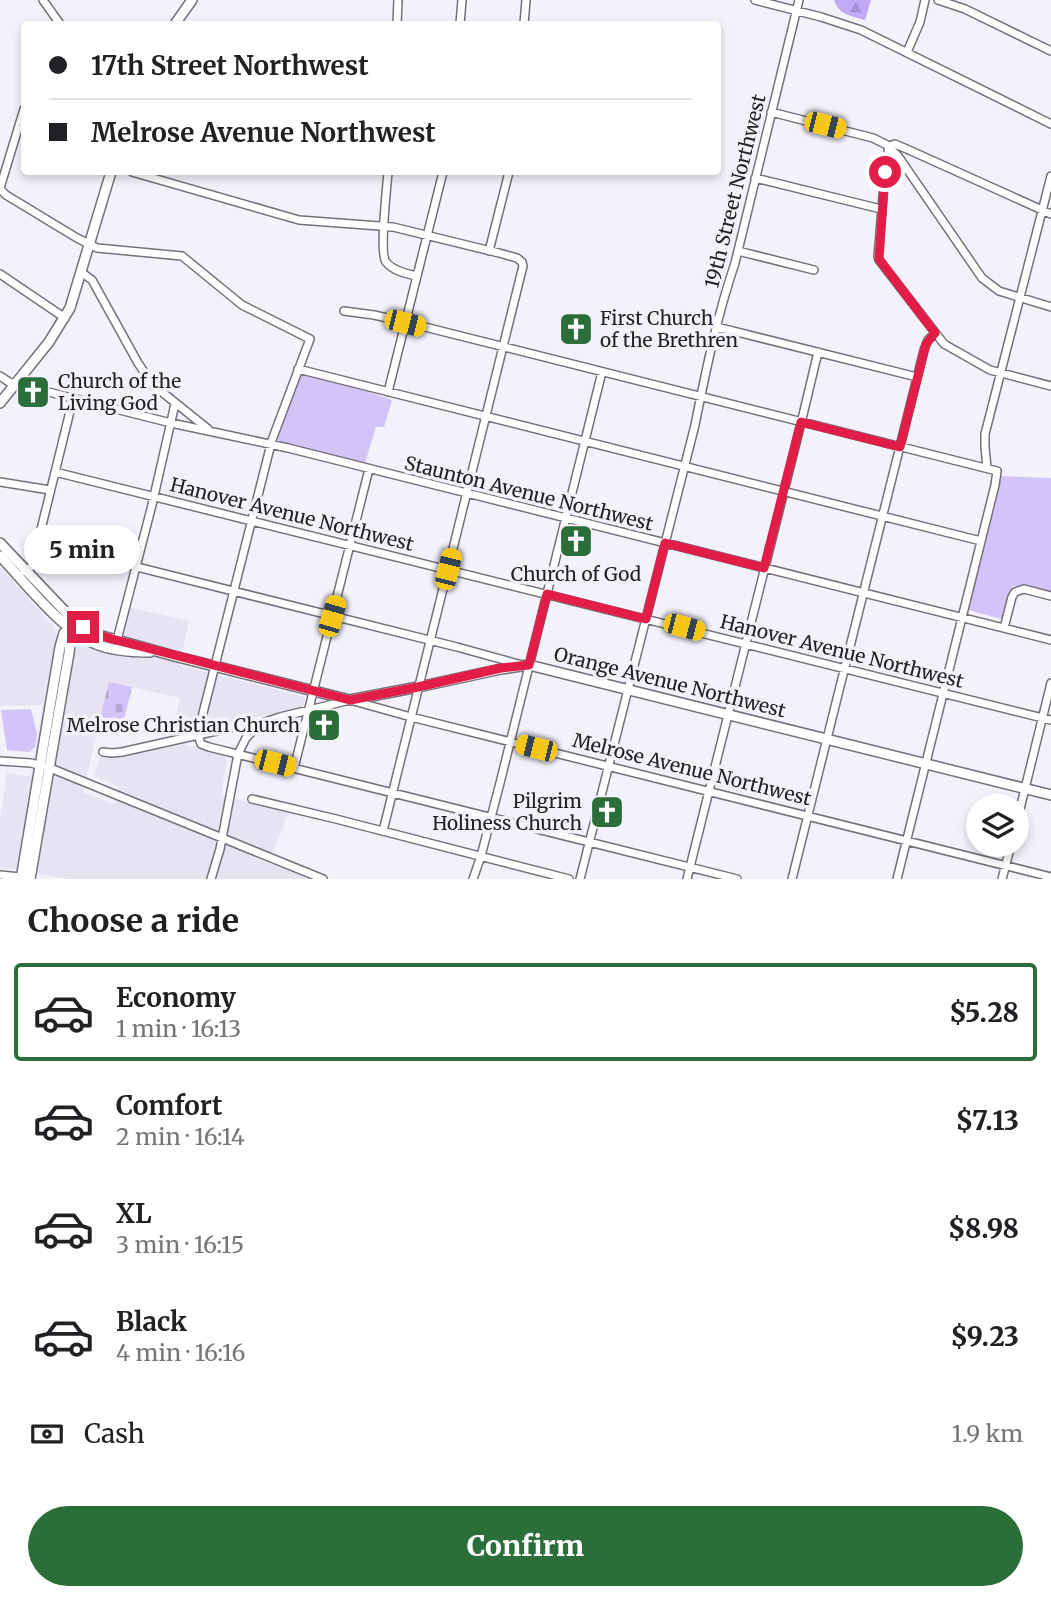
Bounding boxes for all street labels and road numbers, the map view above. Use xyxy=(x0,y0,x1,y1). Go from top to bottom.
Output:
street label: 19th Street Northwest xyxy=(699,91,771,290)
street label: Staunton Avenue Northwest xyxy=(402,450,656,536)
street label: Hanover Avenue Northwest xyxy=(168,472,417,556)
street label: Hanover Avenue Northwest xyxy=(718,609,967,693)
street label: Orange Avenue Northwest xyxy=(552,642,789,723)
street label: Melrose Avenue Northwest xyxy=(570,728,814,810)

